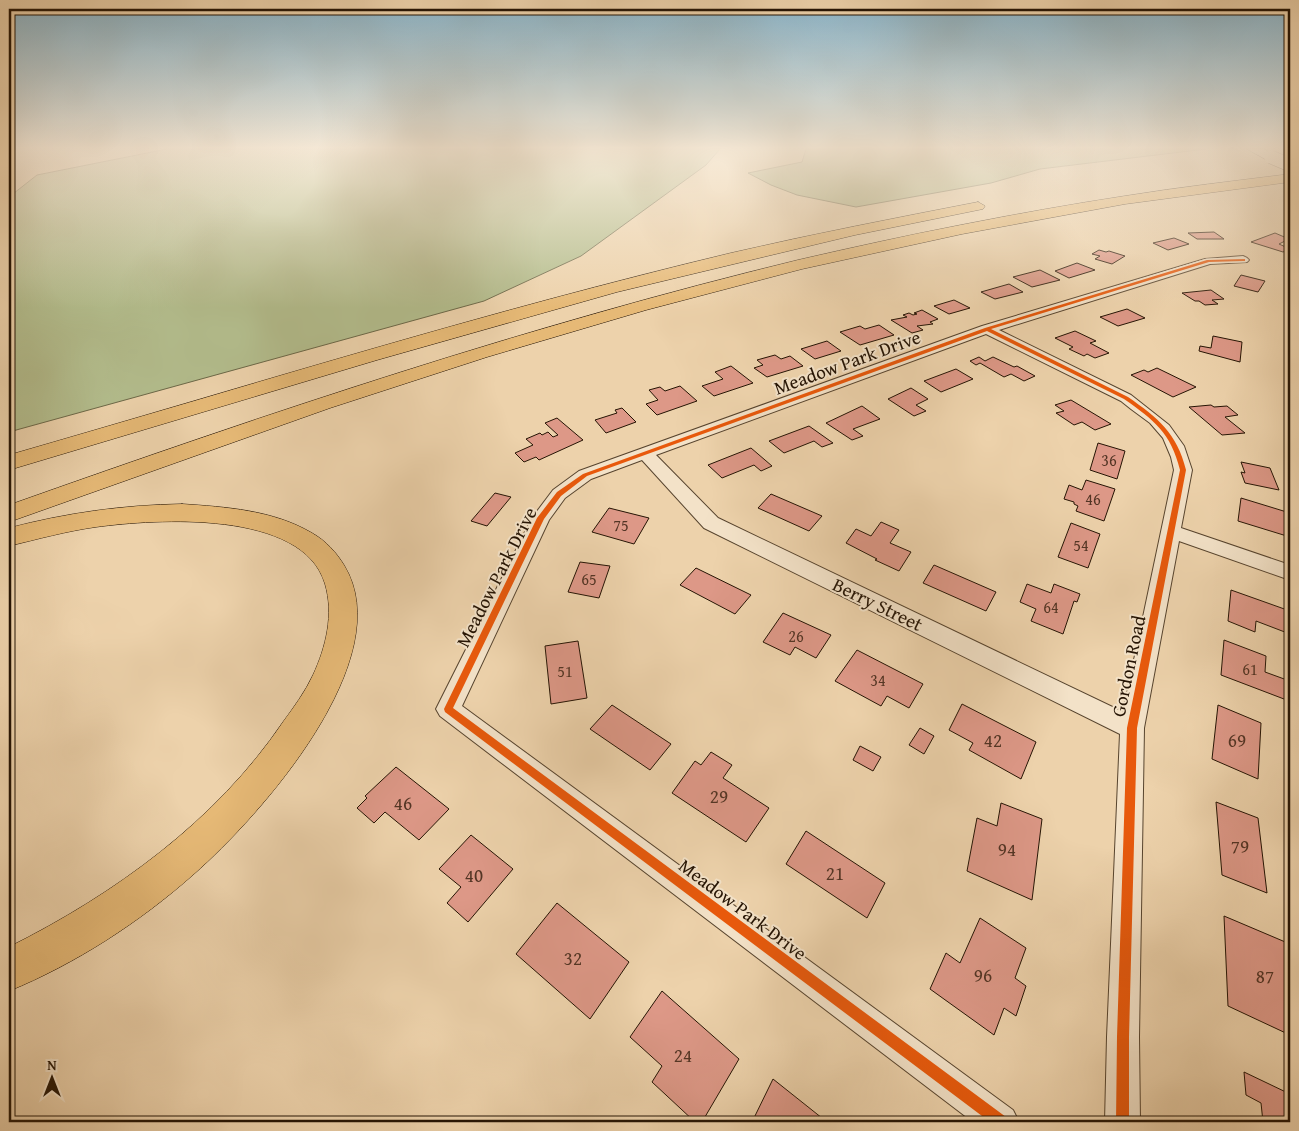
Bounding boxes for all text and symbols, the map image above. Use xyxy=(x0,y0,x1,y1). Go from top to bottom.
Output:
street label: Meadow Park Drive xyxy=(770,322,924,402)
house number: 36 xyxy=(1101,448,1117,472)
house number: 46 xyxy=(1085,487,1101,511)
street label: Meadow Park Drive xyxy=(449,502,544,652)
house number: 75 xyxy=(613,513,629,537)
house number: 54 xyxy=(1073,533,1089,557)
house number: 65 xyxy=(581,567,597,591)
street label: Berry Street xyxy=(828,570,928,638)
house number: 64 xyxy=(1043,595,1059,619)
street label: Gordon Road xyxy=(1104,612,1153,719)
house number: 26 xyxy=(788,624,804,648)
house number: 61 xyxy=(1242,657,1258,681)
house number: 51 xyxy=(557,659,573,683)
house number: 34 xyxy=(870,668,886,692)
house number: 42 xyxy=(984,726,1002,754)
house number: 69 xyxy=(1228,726,1246,754)
house number: 29 xyxy=(710,782,728,810)
house number: 46 xyxy=(394,789,412,817)
house number: 79 xyxy=(1231,832,1249,860)
house number: 94 xyxy=(998,835,1016,863)
street label: Meadow Park Drive xyxy=(673,851,813,967)
house number: 21 xyxy=(826,859,844,887)
house number: 40 xyxy=(465,861,483,889)
house number: 32 xyxy=(564,944,582,972)
house number: 96 xyxy=(974,961,992,989)
house number: 87 xyxy=(1256,962,1274,990)
house number: 24 xyxy=(674,1041,692,1069)
north arrow xyxy=(28,1054,78,1104)
text: N xyxy=(47,1055,57,1075)

